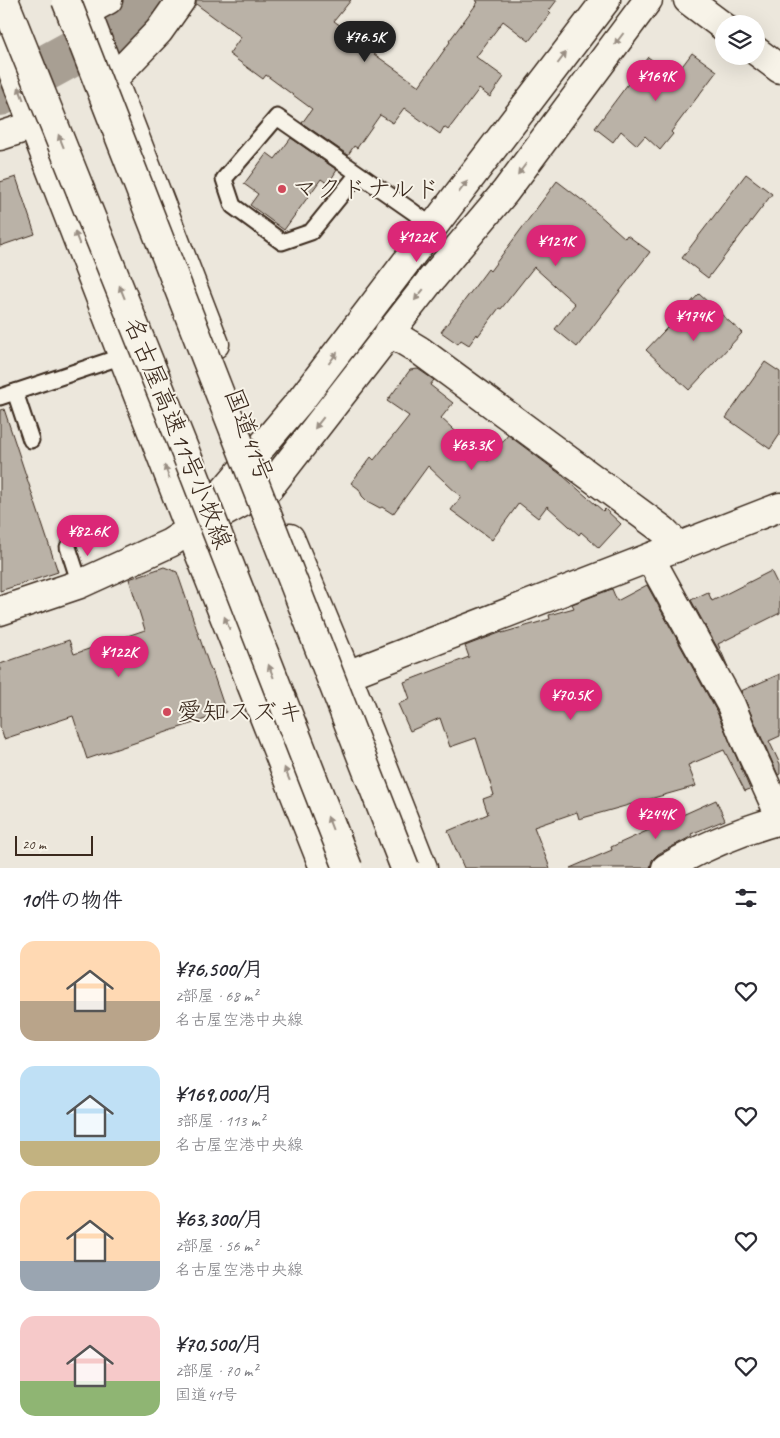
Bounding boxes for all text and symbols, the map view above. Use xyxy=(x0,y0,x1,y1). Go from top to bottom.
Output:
map controls xyxy=(715,15,765,65)
button: layers xyxy=(715,15,765,65)
pin: ¥76.5K xyxy=(324,20,406,63)
text: ¥76.5K xyxy=(345,27,385,47)
one-way arrow xyxy=(614,32,624,46)
one-way arrow xyxy=(556,52,567,65)
pin: ¥169K xyxy=(621,59,691,102)
text: ¥169K xyxy=(637,66,675,86)
one-way arrow xyxy=(17,85,25,100)
one-way arrow xyxy=(57,133,65,148)
one-way arrow xyxy=(517,162,527,176)
place label: マクドナルド xyxy=(292,173,440,205)
one-way arrow xyxy=(458,181,469,194)
marker: マクドナルド xyxy=(276,183,288,195)
pin: ¥122K xyxy=(382,220,452,263)
pin: ¥121K xyxy=(521,224,591,267)
text: ¥122K xyxy=(399,227,435,247)
one-way arrow xyxy=(73,231,80,246)
text: ¥121K xyxy=(538,231,574,251)
one-way arrow xyxy=(117,285,125,299)
one-way arrow xyxy=(413,288,424,301)
pin: ¥174K xyxy=(659,300,729,342)
text: ¥174K xyxy=(676,306,712,326)
street label: 名古屋高速11号小牧線 xyxy=(117,312,239,554)
one-way arrow xyxy=(328,351,338,365)
street label: 国道41号 xyxy=(217,384,281,486)
one-way arrow xyxy=(313,416,324,429)
pin: ¥63.3K xyxy=(431,428,513,471)
text: ¥63.3K xyxy=(452,435,492,455)
one-way arrow xyxy=(163,465,171,479)
pin: ¥82.6K xyxy=(47,514,129,557)
text: ¥82.6K xyxy=(68,521,108,541)
one-way arrow xyxy=(222,616,230,630)
pin: ¥122K xyxy=(84,636,154,678)
text: ¥122K xyxy=(101,642,137,662)
one-way arrow xyxy=(267,663,275,678)
pin: ¥70.5K xyxy=(530,678,612,721)
text: ¥70.5K xyxy=(551,685,591,705)
place label: 愛知スズキ xyxy=(177,696,303,728)
marker: 愛知スズキ xyxy=(161,706,173,718)
one-way arrow xyxy=(283,766,291,781)
pin: ¥244K xyxy=(621,798,691,840)
text: ¥244K xyxy=(638,804,674,824)
one-way arrow xyxy=(326,815,333,830)
scale bar xyxy=(15,833,92,856)
text: 20 m xyxy=(22,836,46,853)
icon: filters xyxy=(732,884,760,912)
text: 10件の物件 xyxy=(20,887,123,913)
text: ¥76,500/月 xyxy=(175,956,264,982)
icon: home xyxy=(60,961,120,1021)
icon: heart xyxy=(732,977,760,1005)
text: 2部屋 · 68 m² xyxy=(175,986,257,1006)
text: 名古屋空港中央線 xyxy=(175,1010,303,1030)
text: ¥169,000/月 xyxy=(175,1081,273,1107)
icon: home xyxy=(60,1086,120,1146)
icon: heart xyxy=(732,1102,760,1130)
text: 3部屋 · 113 m² xyxy=(175,1111,265,1131)
text: 名古屋空港中央線 xyxy=(175,1135,303,1155)
text: ¥63,300/月 xyxy=(175,1206,264,1232)
icon: home xyxy=(60,1211,120,1271)
icon: heart xyxy=(732,1227,760,1255)
text: 2部屋 · 56 m² xyxy=(175,1236,257,1256)
text: 名古屋空港中央線 xyxy=(175,1260,303,1280)
text: ¥70,500/月 xyxy=(175,1331,263,1357)
icon: home xyxy=(60,1336,120,1396)
icon: heart xyxy=(732,1352,760,1380)
text: 2部屋 · 70 m² xyxy=(175,1361,257,1381)
text: 国道41号 xyxy=(175,1385,237,1405)

